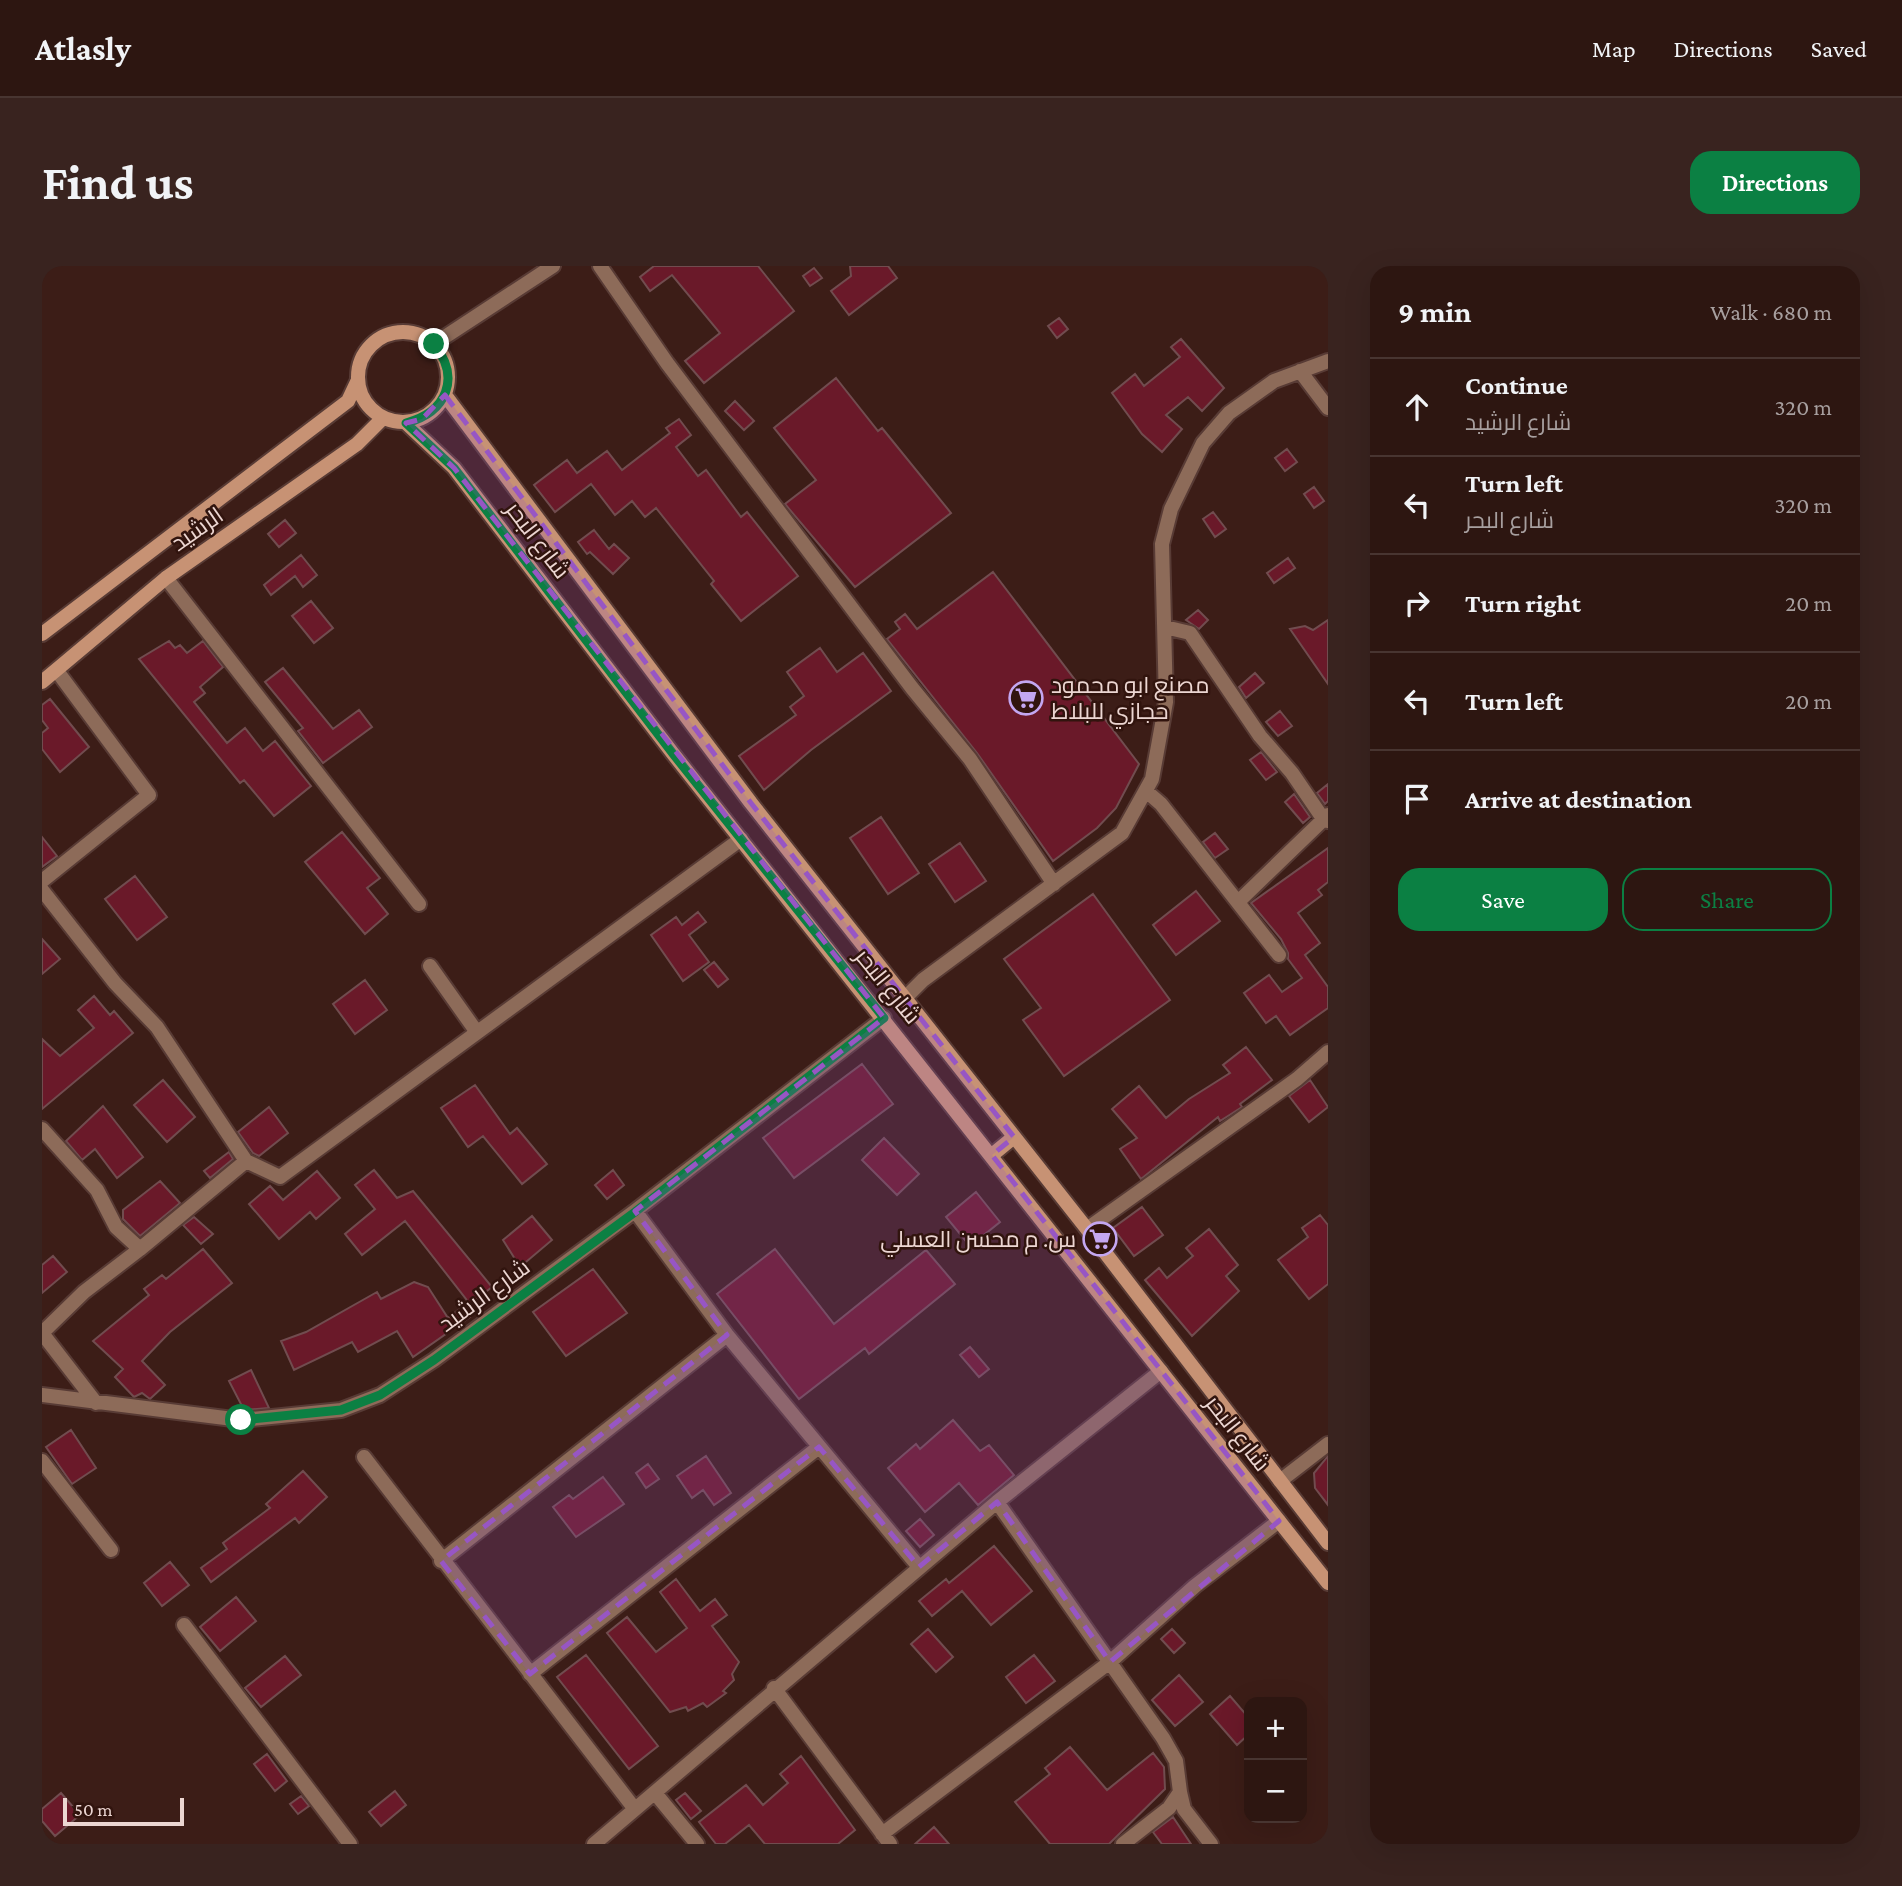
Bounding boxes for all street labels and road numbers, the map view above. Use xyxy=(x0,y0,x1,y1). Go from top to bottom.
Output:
street label: شارع البحر xyxy=(497,495,575,585)
street label: الرشيد xyxy=(166,502,228,556)
street label: شارع البحر xyxy=(846,942,926,1031)
street label: شارع الرشيد xyxy=(433,1253,536,1339)
street label: شارع البحر xyxy=(1197,1388,1276,1478)

